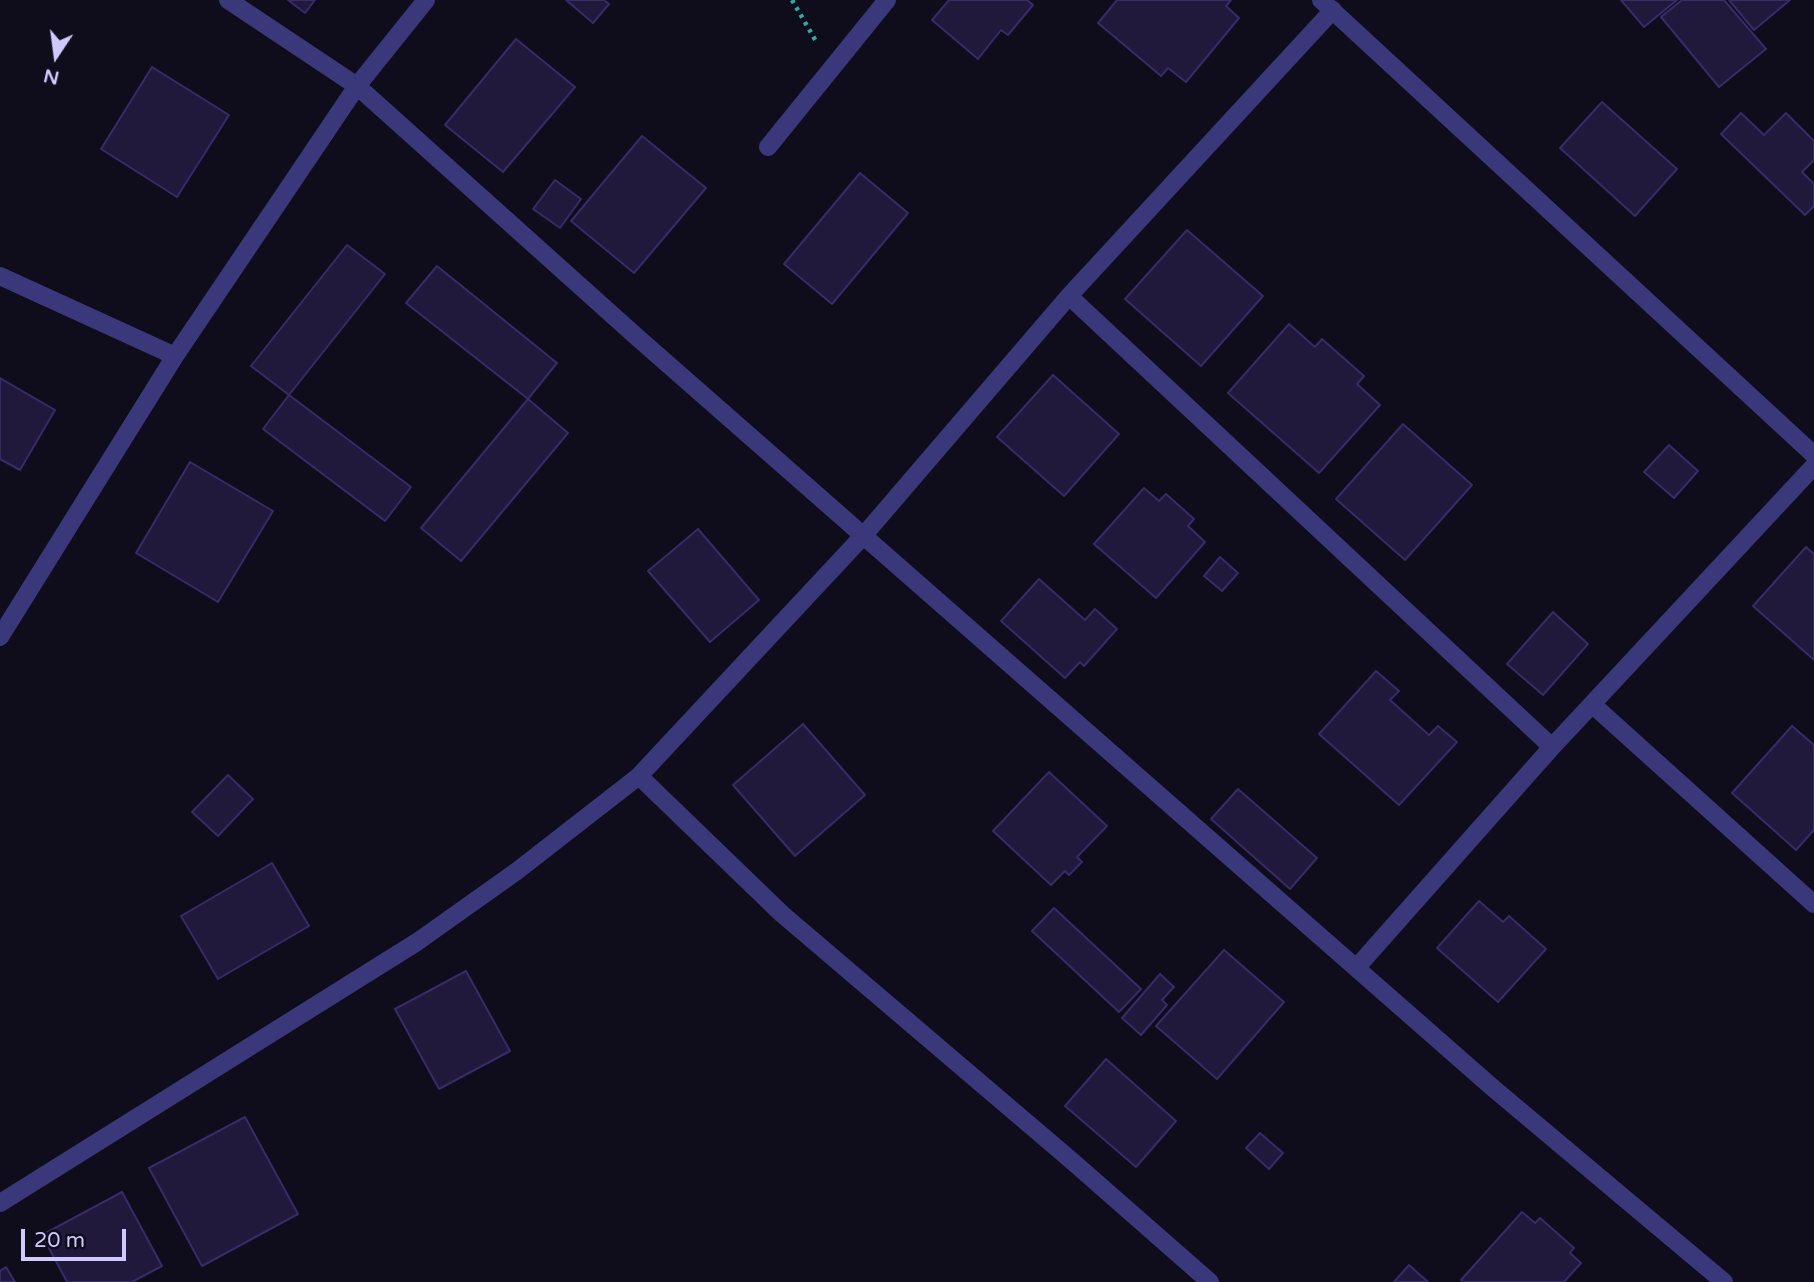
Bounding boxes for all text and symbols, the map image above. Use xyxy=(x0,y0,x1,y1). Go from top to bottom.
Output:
north arrow xyxy=(21,21,91,91)
text: N xyxy=(41,64,61,89)
scale bar xyxy=(24,1216,130,1260)
text: 20 m xyxy=(34,1228,85,1253)

